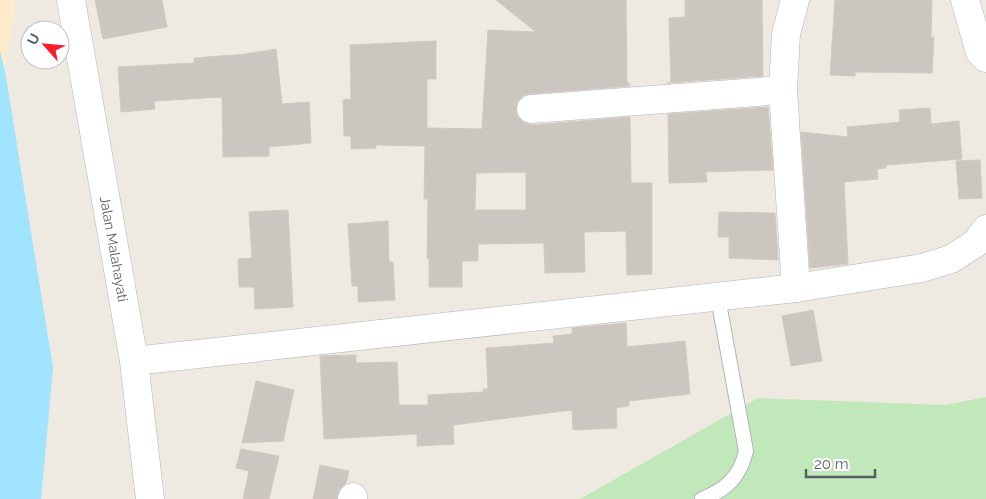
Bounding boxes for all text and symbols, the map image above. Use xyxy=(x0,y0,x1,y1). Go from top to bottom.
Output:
north arrow xyxy=(20,20,70,70)
text: U xyxy=(24,31,43,47)
street label: Jalan Malahayati xyxy=(97,195,131,303)
scale bar xyxy=(806,446,875,478)
text: 20 m xyxy=(814,455,849,473)

